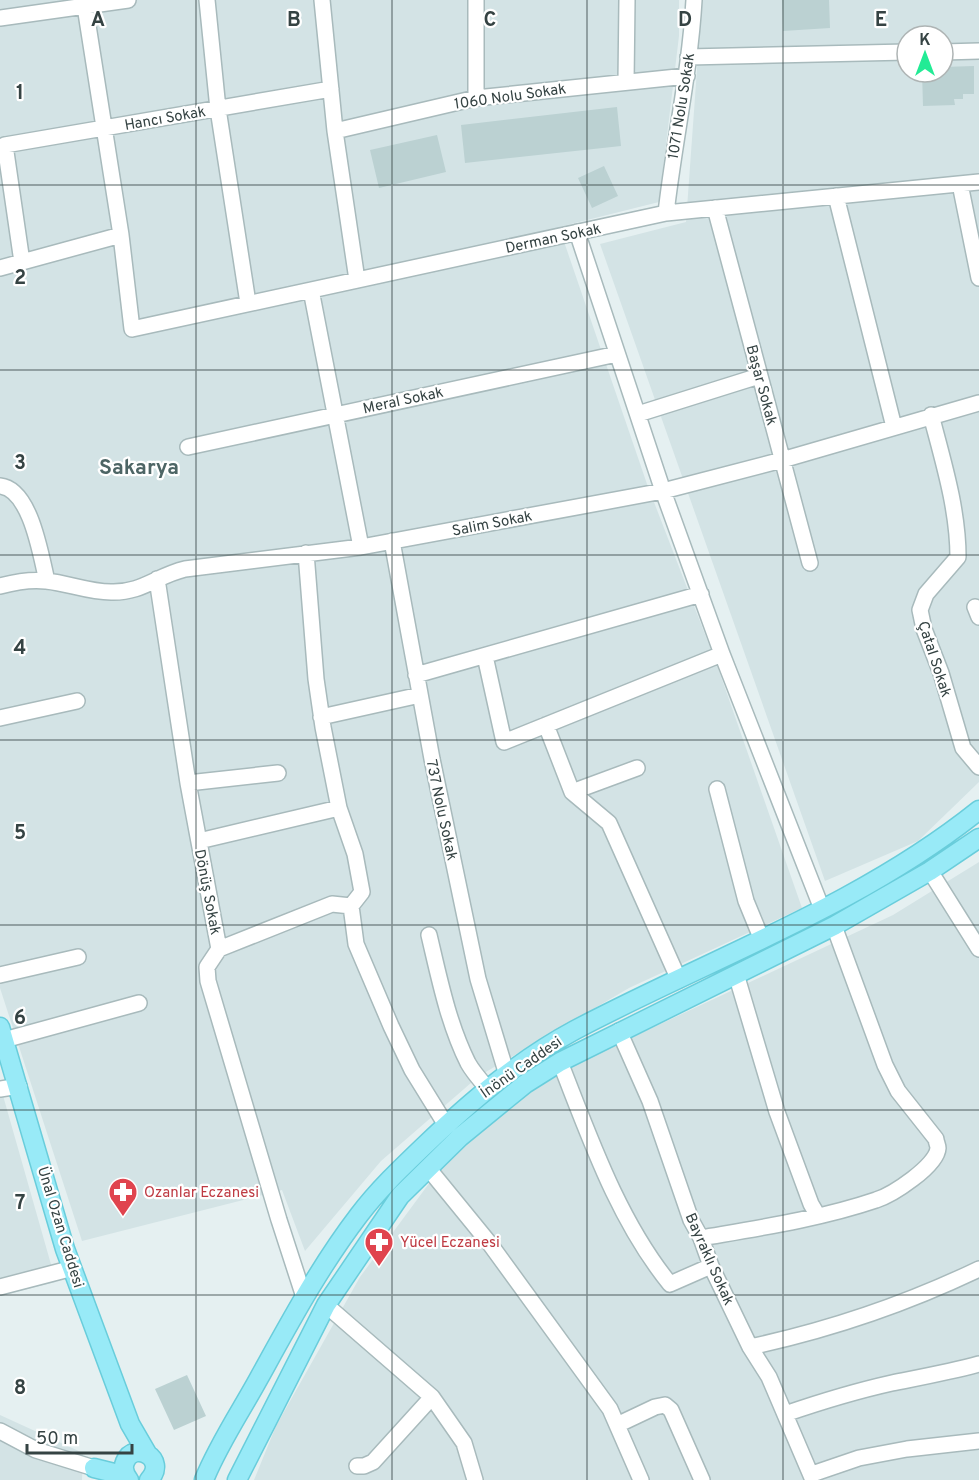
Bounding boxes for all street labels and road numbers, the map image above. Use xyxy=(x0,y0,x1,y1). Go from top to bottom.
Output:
street label: 1071 Nolu Sokak xyxy=(665,52,700,161)
street label: 1060 Nolu Sokak xyxy=(453,80,567,115)
street label: Hancı Sokak xyxy=(123,103,207,136)
street label: Derman Sokak xyxy=(504,220,603,259)
street label: Başar Sokak xyxy=(741,343,780,428)
street label: Meral Sokak xyxy=(361,384,445,419)
street label: Salim Sokak xyxy=(451,507,534,542)
street label: Çatal Sokak xyxy=(912,619,955,700)
street label: 737 Nolu Sokak xyxy=(421,758,461,863)
street label: Dönüş Sokak xyxy=(189,848,224,937)
street label: İnönü Caddesi xyxy=(477,1032,566,1103)
street label: Ünal Ozan Caddesi xyxy=(32,1164,88,1290)
street label: Bayraklı Sokak xyxy=(680,1210,737,1309)

